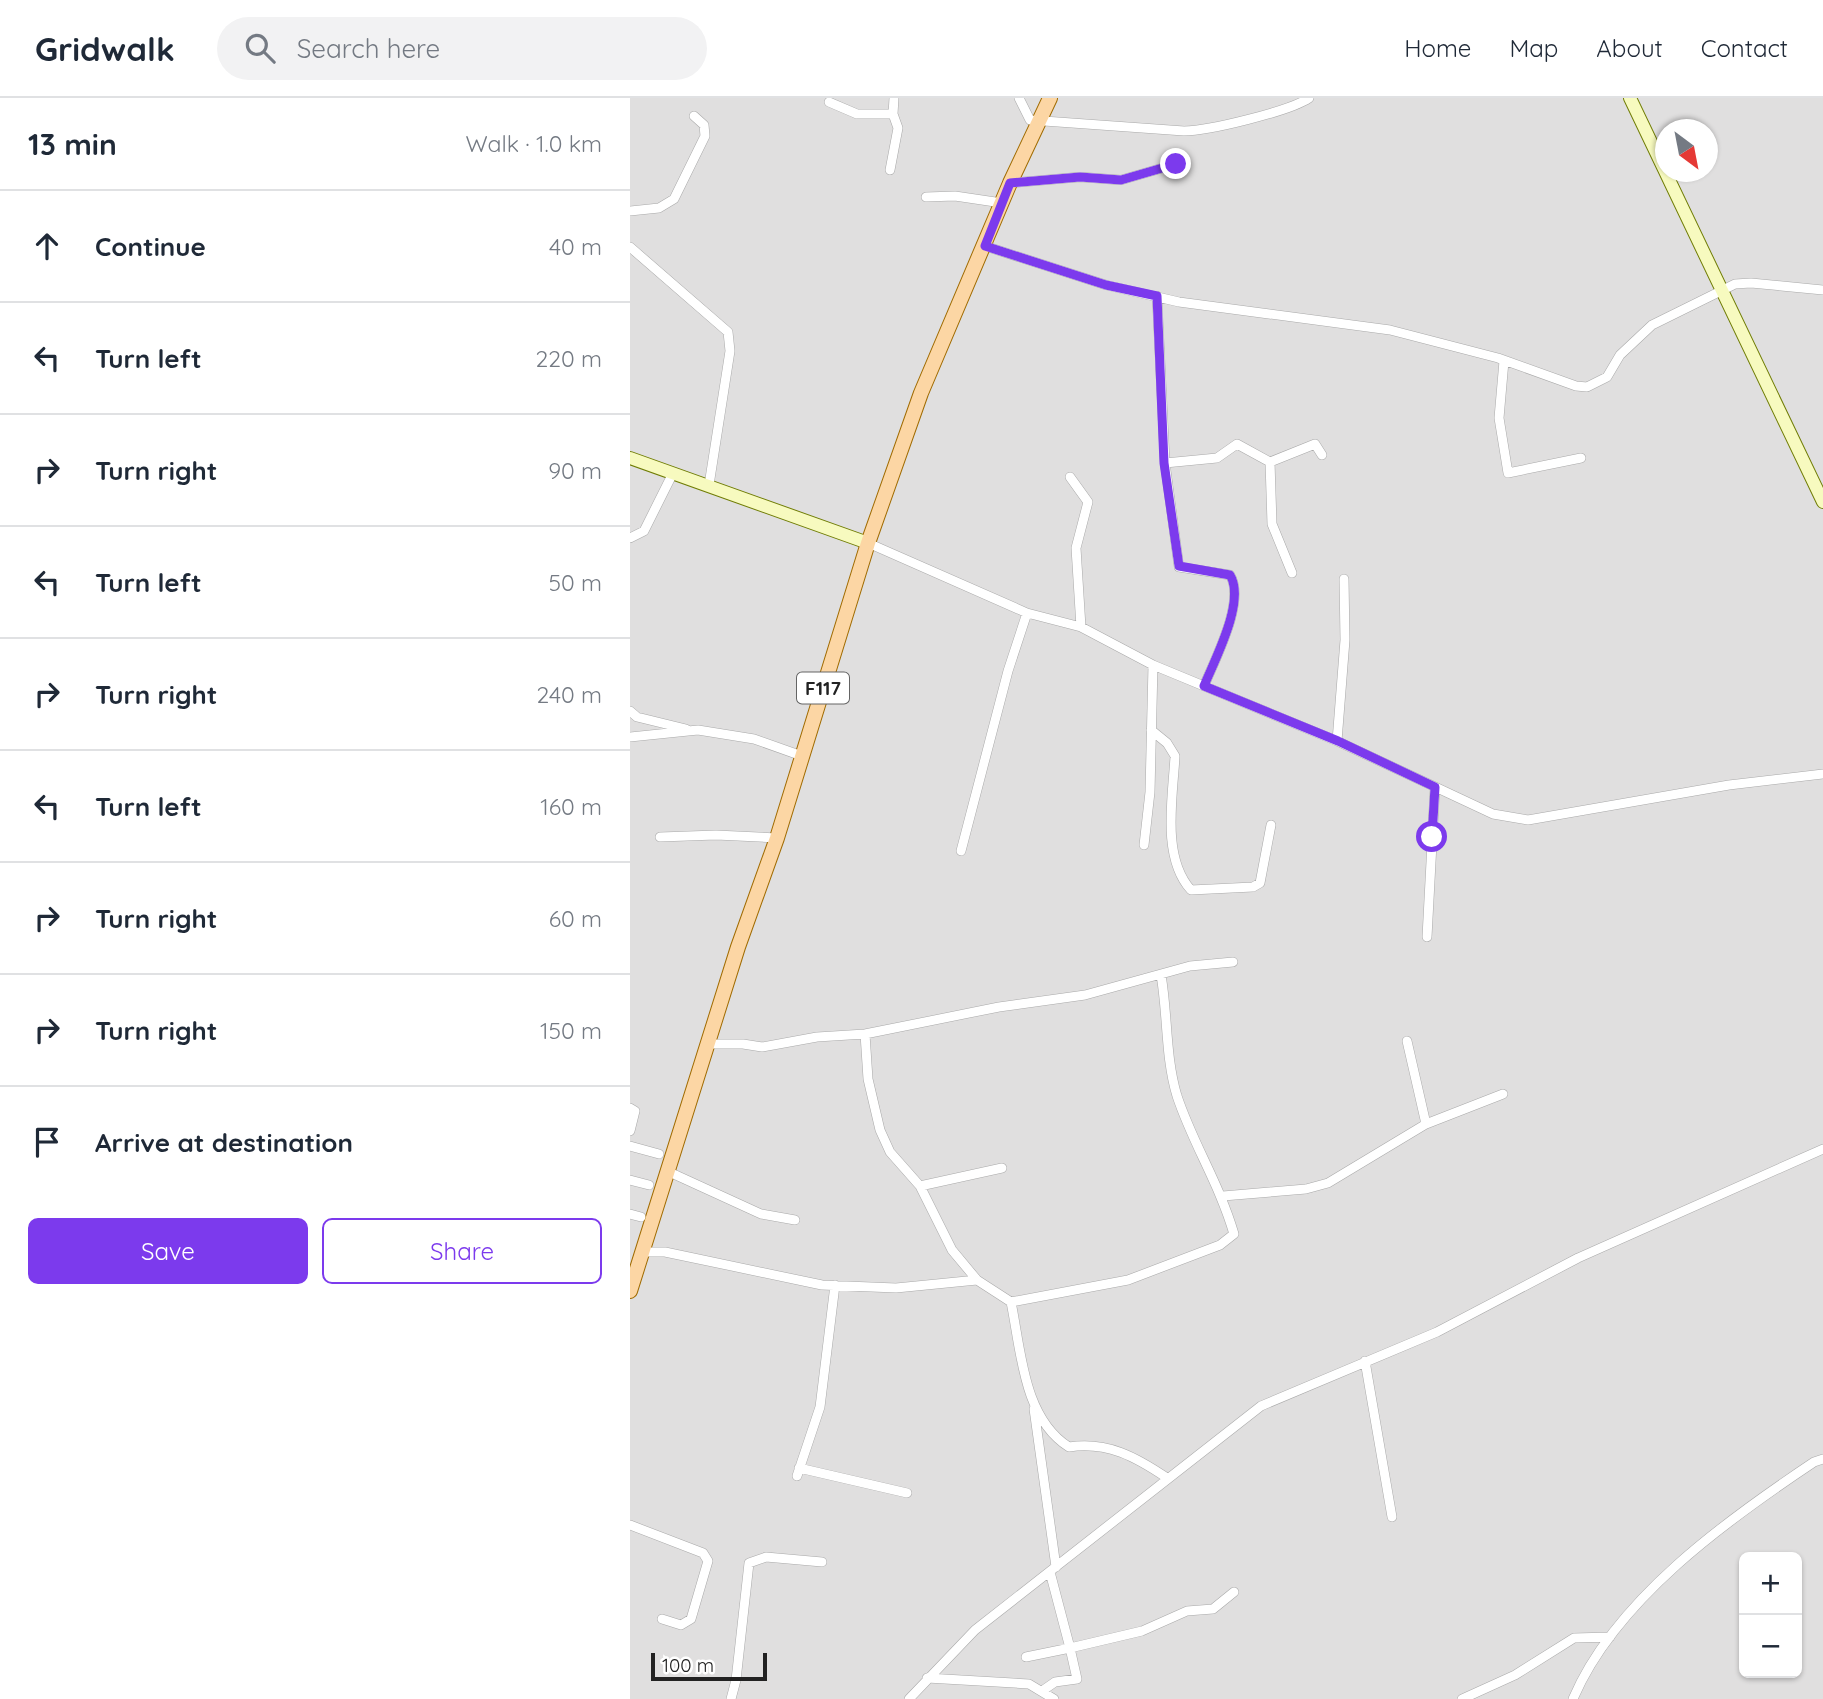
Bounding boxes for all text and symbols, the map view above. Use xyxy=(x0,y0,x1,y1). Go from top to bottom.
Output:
search box xyxy=(217,17,707,80)
text: Gridwalk xyxy=(35,28,175,69)
icon: search xyxy=(241,29,279,67)
text: Search here xyxy=(297,32,440,65)
text: Home xyxy=(1404,33,1471,63)
text: Map xyxy=(1509,33,1558,63)
text: About xyxy=(1596,33,1663,63)
text: Contact xyxy=(1701,33,1788,63)
north arrow xyxy=(1655,119,1718,182)
text: 13 min xyxy=(28,125,117,163)
text: Walk · 1.0 km xyxy=(465,129,602,158)
route end xyxy=(1160,148,1191,179)
icon: ahead xyxy=(28,227,66,265)
text: Continue xyxy=(95,230,206,263)
text: 40 m xyxy=(549,232,602,261)
icon: left xyxy=(28,339,66,377)
text: Turn left xyxy=(95,342,202,375)
text: 220 m xyxy=(536,344,602,373)
icon: right xyxy=(28,451,66,489)
text: Turn right xyxy=(95,454,217,487)
text: 90 m xyxy=(548,456,602,485)
icon: left xyxy=(28,563,66,601)
text: Turn left xyxy=(95,566,202,599)
text: 50 m xyxy=(549,568,602,597)
road number: F117 xyxy=(797,673,849,704)
icon: right xyxy=(28,675,66,713)
text: Turn right xyxy=(95,678,217,711)
text: 240 m xyxy=(537,680,602,709)
icon: left xyxy=(28,787,66,825)
text: Turn left xyxy=(95,790,202,823)
text: 160 m xyxy=(540,792,602,821)
route start xyxy=(1416,821,1447,852)
icon: right xyxy=(28,899,66,937)
text: Turn right xyxy=(95,902,217,935)
text: 60 m xyxy=(549,904,602,933)
icon: right xyxy=(28,1011,66,1049)
text: Turn right xyxy=(95,1014,217,1047)
text: 150 m xyxy=(540,1016,602,1045)
icon: arrive xyxy=(28,1123,66,1161)
text: Arrive at destination xyxy=(95,1126,353,1159)
button: Save xyxy=(28,1218,308,1284)
button: Share xyxy=(322,1218,602,1284)
map controls xyxy=(1739,1552,1802,1678)
button: + xyxy=(1739,1552,1802,1615)
button: − xyxy=(1739,1615,1802,1678)
scale bar xyxy=(651,1650,766,1682)
text: 100 m xyxy=(662,1653,714,1677)

